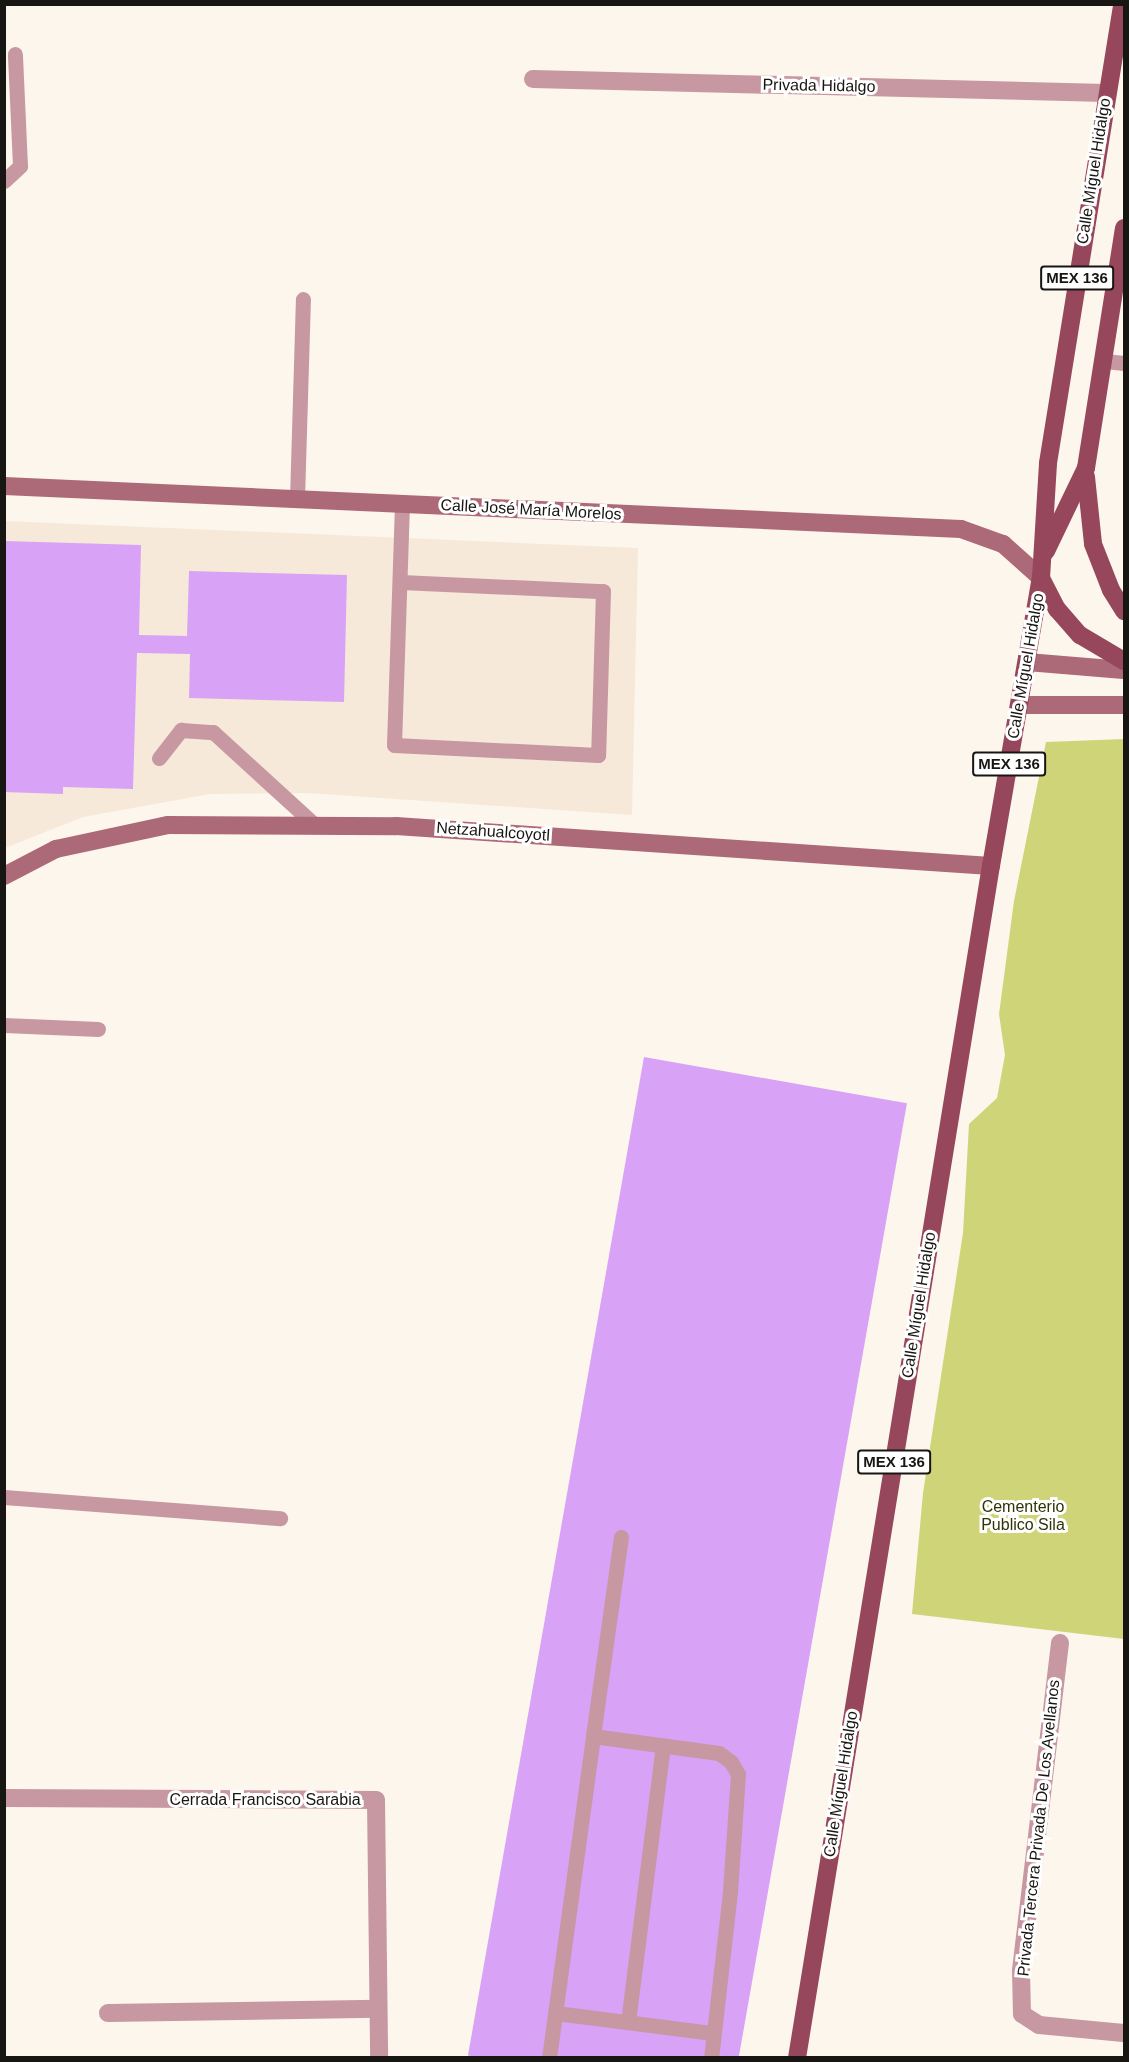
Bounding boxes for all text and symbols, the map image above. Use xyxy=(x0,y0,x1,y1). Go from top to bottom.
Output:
street label: Privada Hidalgo xyxy=(762,75,876,97)
street label: Calle Míguel Hidalgo xyxy=(1073,97,1115,245)
road number: MEX 136 xyxy=(1040,266,1114,290)
street label: Calle José María Morelos xyxy=(440,496,622,524)
street label: Calle Míguel Hidalgo xyxy=(1004,592,1048,740)
road number: MEX 136 xyxy=(972,752,1046,776)
street label: Netzahualcoyotl xyxy=(436,818,550,846)
street label: Calle Míguel Hidalgo xyxy=(898,1231,940,1379)
road number: MEX 136 xyxy=(856,1450,932,1474)
park label: Cementerio Publico Sila xyxy=(981,1497,1065,1535)
street label: Privada Tercera Privada De Los Avellanos xyxy=(1014,1678,1064,1978)
street label: Calle Míguel Hidalgo xyxy=(820,1710,862,1858)
street label: Cerrada Francisco Sarabia xyxy=(169,1790,361,1810)

